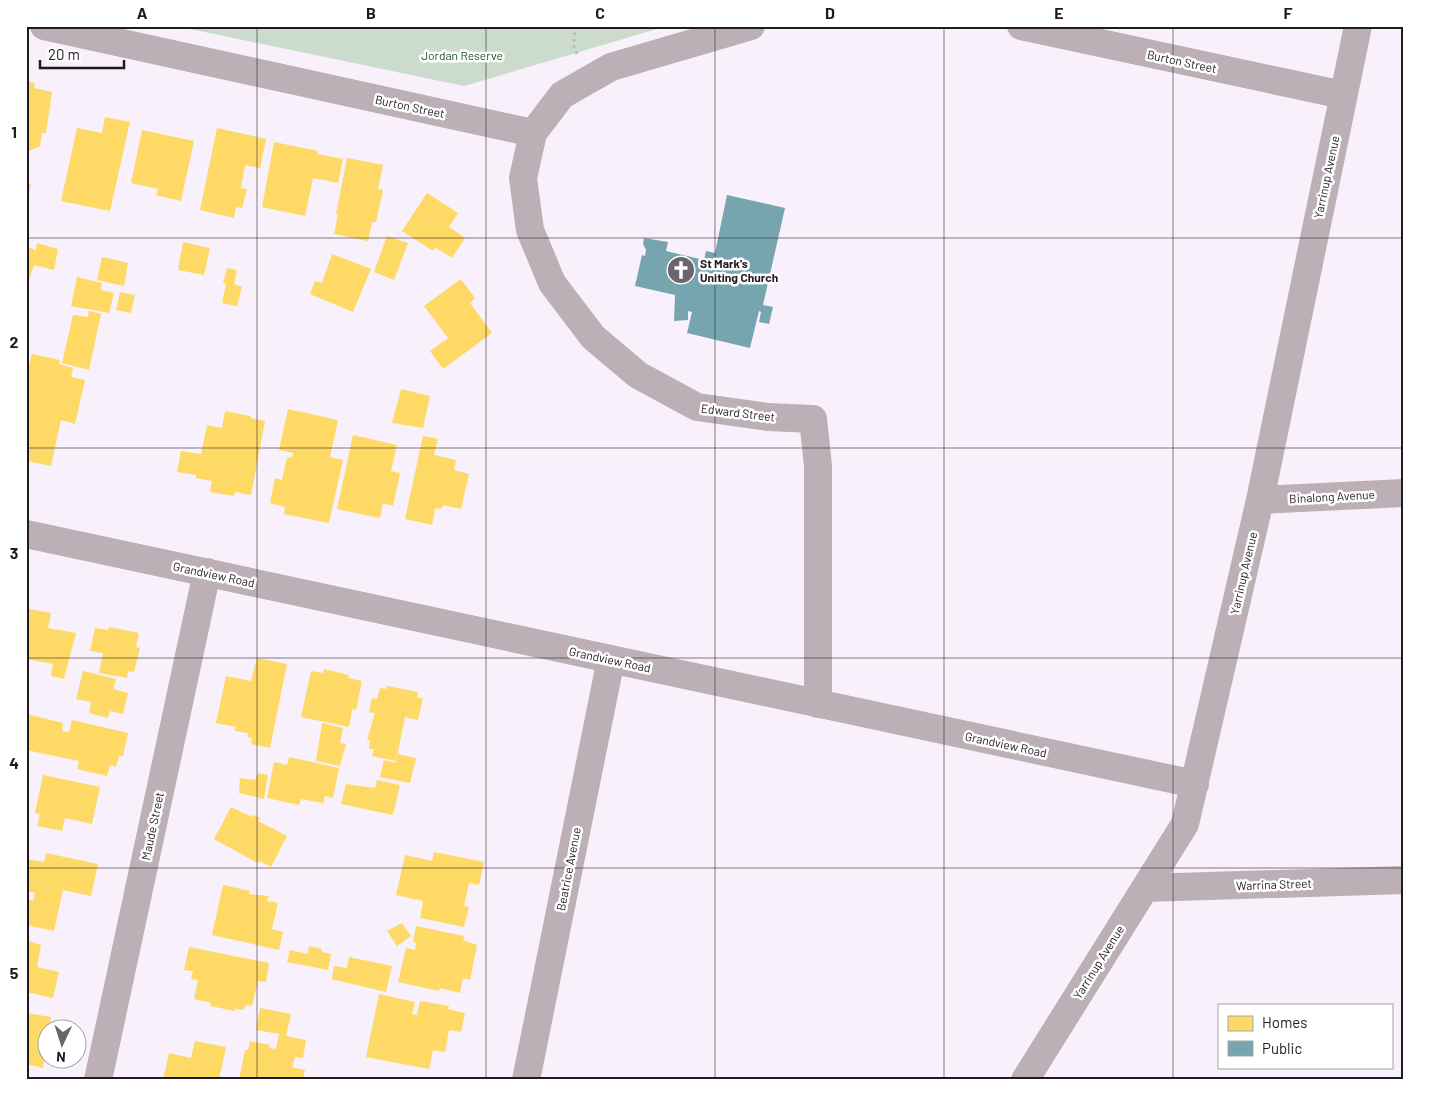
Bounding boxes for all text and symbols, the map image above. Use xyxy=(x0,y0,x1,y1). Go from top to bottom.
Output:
text: A xyxy=(137,3,148,22)
text: B xyxy=(366,3,376,22)
text: C xyxy=(595,3,605,22)
text: D xyxy=(825,3,835,22)
text: E xyxy=(1054,3,1064,22)
text: F xyxy=(1284,3,1293,22)
scale bar xyxy=(40,38,124,70)
text: 20 m xyxy=(48,45,80,63)
street label: Burton Street xyxy=(1146,47,1218,75)
park label: Jordan Reserve xyxy=(421,48,503,62)
street label: Burton Street xyxy=(374,92,446,120)
text: 1 xyxy=(11,122,17,141)
street label: Yarrinup Avenue xyxy=(1310,134,1342,220)
church icon: St Mark's Uniting Church xyxy=(666,255,696,285)
place label: St Mark's Uniting Church xyxy=(700,256,778,284)
text: 2 xyxy=(10,332,19,351)
street label: Edward Street xyxy=(700,401,776,423)
street label: Binalong Avenue xyxy=(1289,487,1375,505)
street label: Yarrinup Avenue xyxy=(1227,530,1259,616)
text: 3 xyxy=(10,543,18,562)
street label: Grandview Road xyxy=(172,558,256,590)
street label: Grandview Road xyxy=(568,643,652,675)
street label: Grandview Road xyxy=(964,728,1048,760)
text: 4 xyxy=(9,753,19,772)
street label: Maude Street xyxy=(138,791,166,861)
street label: Beatrice Avenue xyxy=(553,826,583,912)
street label: Warrina Street xyxy=(1236,876,1312,892)
street label: Yarrinup Avenue xyxy=(1070,923,1126,1001)
text: 5 xyxy=(10,963,19,982)
legend xyxy=(1218,1004,1392,1068)
text: Homes xyxy=(1262,1013,1307,1031)
north arrow xyxy=(38,1018,88,1068)
text: Public xyxy=(1262,1039,1302,1057)
text: N xyxy=(56,1049,66,1066)

